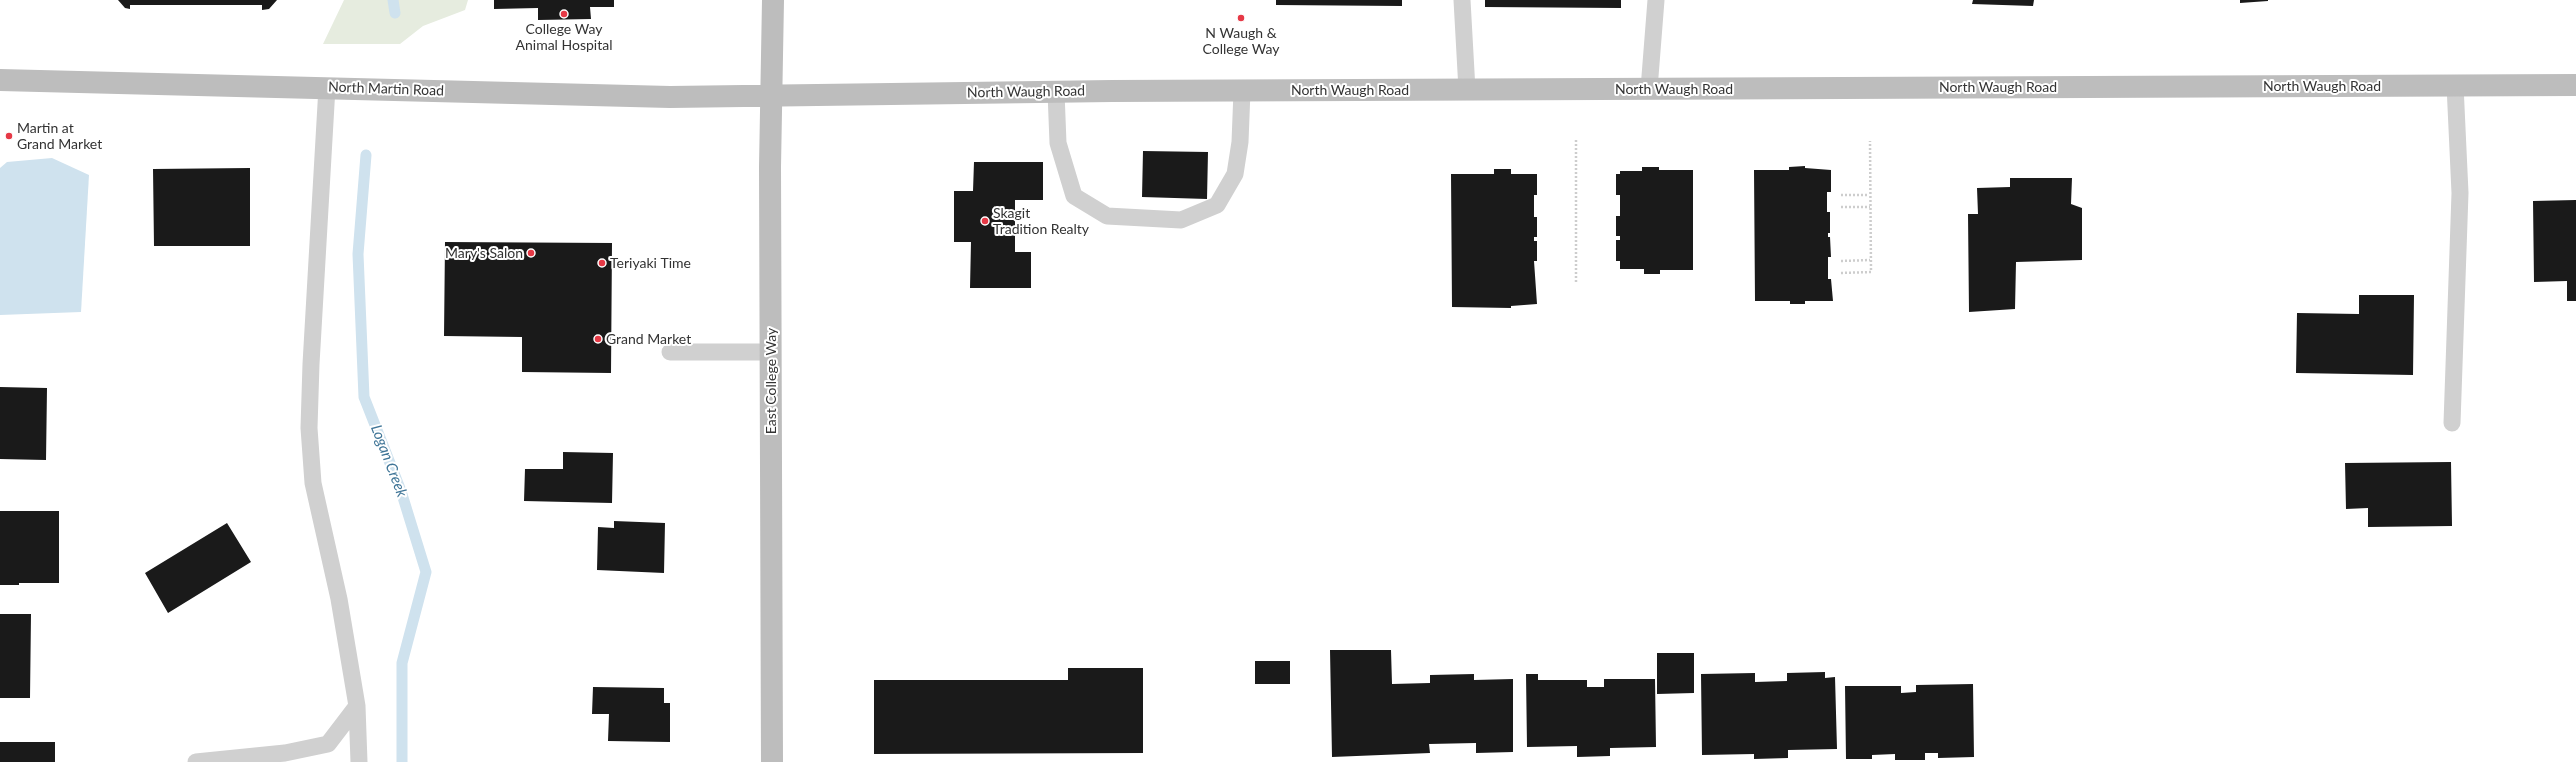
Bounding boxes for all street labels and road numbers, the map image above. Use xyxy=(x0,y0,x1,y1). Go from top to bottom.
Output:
street label: North Waugh Road xyxy=(2263,78,2381,94)
street label: North Martin Road xyxy=(328,79,444,99)
street label: North Waugh Road xyxy=(1939,79,2057,95)
street label: North Waugh Road xyxy=(1615,81,1733,97)
street label: North Waugh Road xyxy=(1291,82,1409,98)
street label: North Waugh Road xyxy=(967,83,1085,101)
street label: East College Way xyxy=(763,328,779,434)

